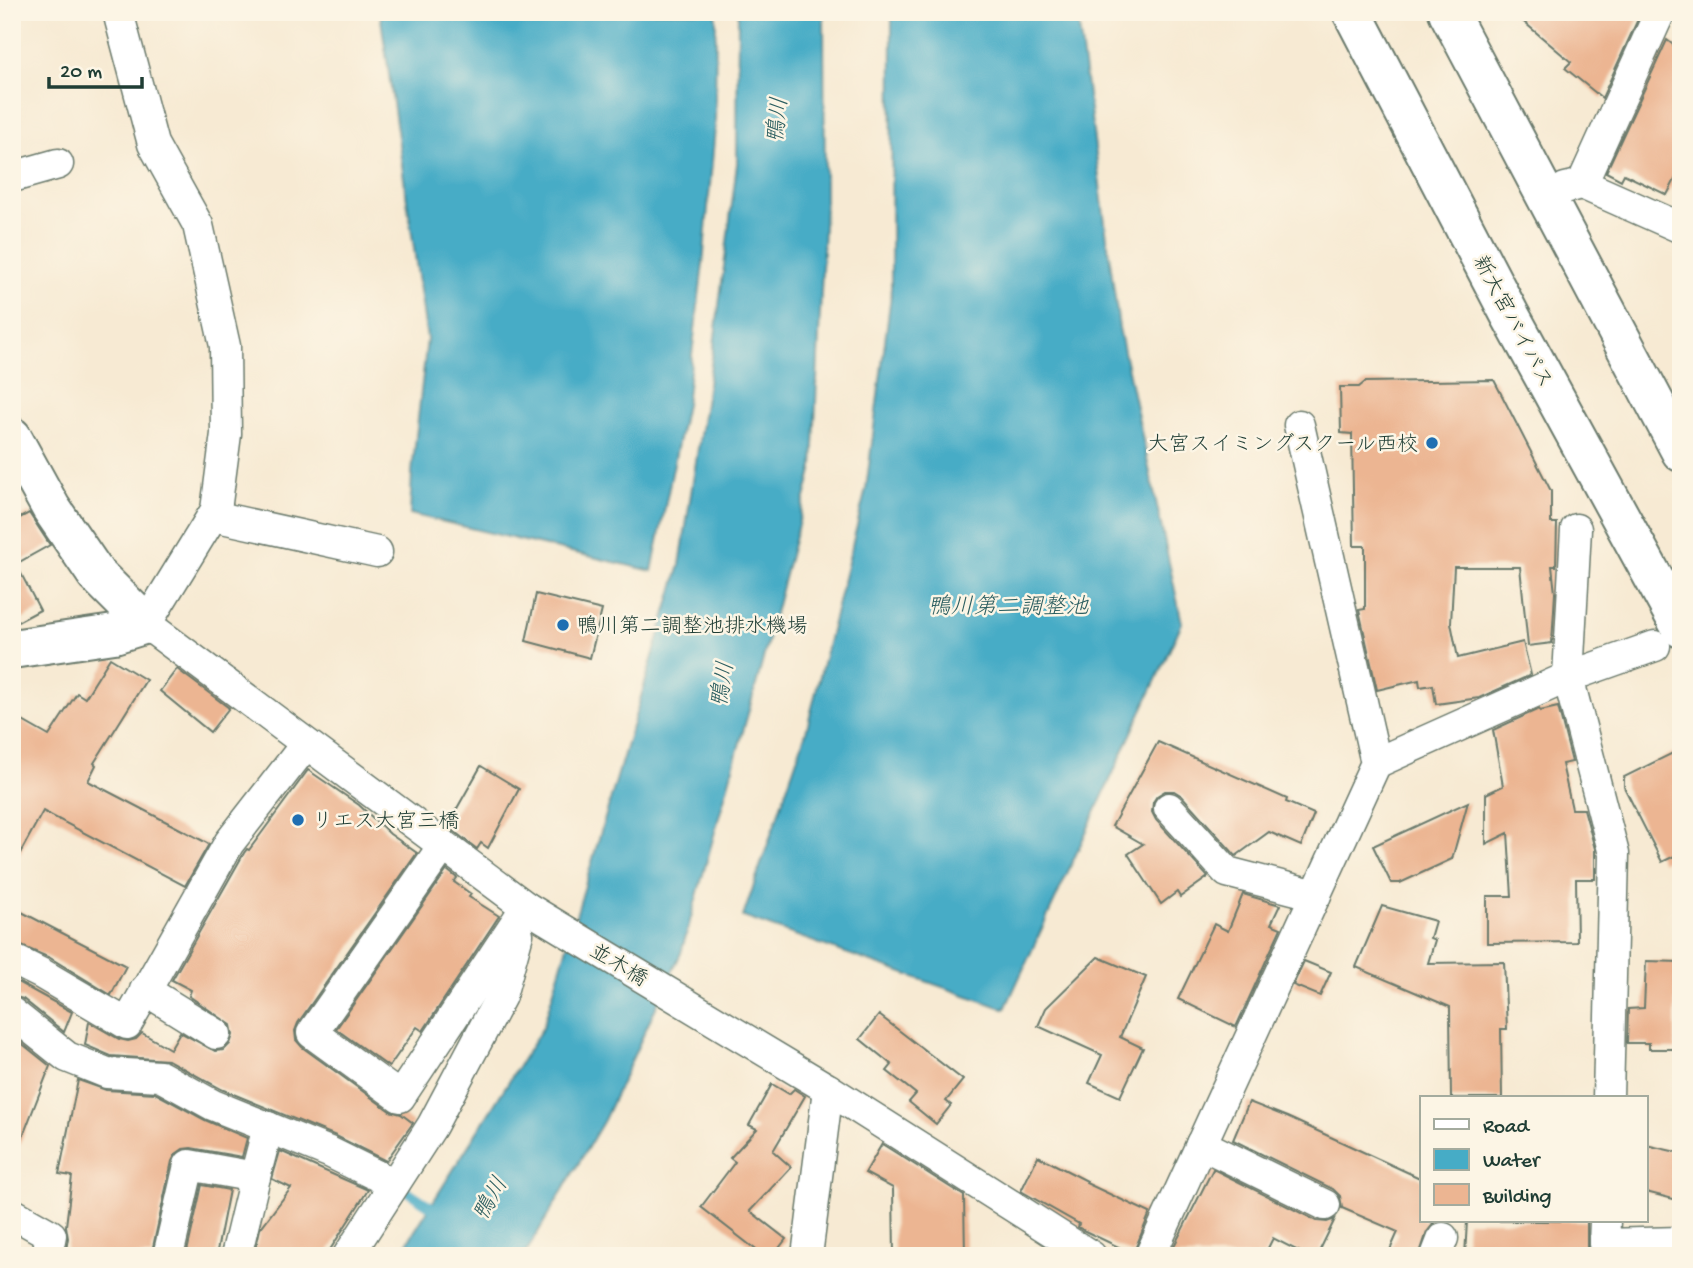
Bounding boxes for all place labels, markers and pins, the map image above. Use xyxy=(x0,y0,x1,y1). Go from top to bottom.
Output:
place label: 大宮スイミングスクール西校 xyxy=(1148,433,1418,459)
marker: 大宮スイミングスクール西校 xyxy=(1424,435,1440,451)
place label: 鴨川第二調整池排水機場 xyxy=(577,615,808,641)
marker: 鴨川第二調整池排水機場 xyxy=(555,617,571,633)
place label: リエス大宮三橋 xyxy=(312,810,459,836)
marker: リエス大宮三橋 xyxy=(290,812,306,828)

